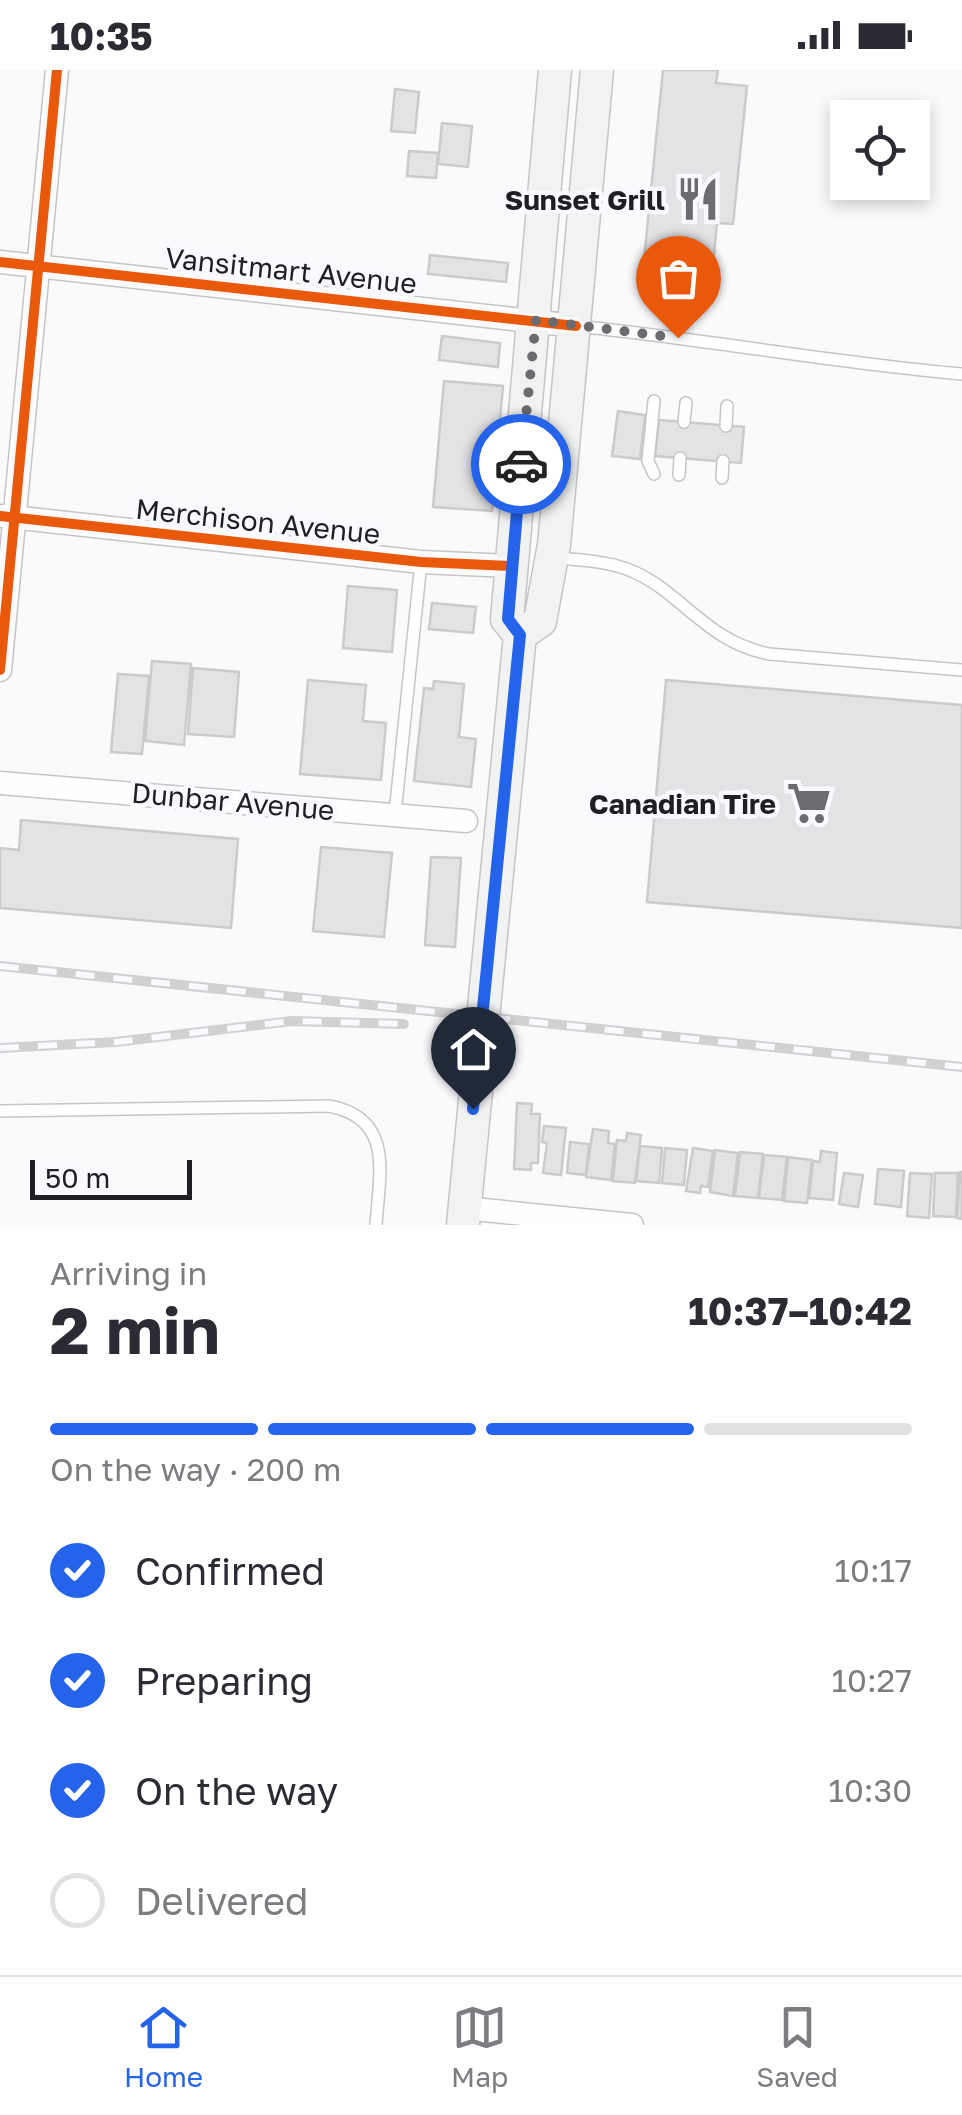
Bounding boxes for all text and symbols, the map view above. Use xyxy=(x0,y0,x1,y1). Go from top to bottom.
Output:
text: 10:35 xyxy=(50,13,153,58)
map controls xyxy=(830,100,930,200)
button: locate xyxy=(830,100,930,200)
restaurant icon: Sunset Grill xyxy=(674,175,722,223)
place label: Sunset Grill xyxy=(504,183,665,216)
pin xyxy=(636,236,721,339)
street label: Vansitmart Avenue xyxy=(164,240,418,300)
icon: bag xyxy=(651,251,706,306)
courier xyxy=(471,414,571,514)
icon: car xyxy=(494,437,549,492)
street label: Merchison Avenue xyxy=(134,492,382,550)
street label: Dunbar Avenue xyxy=(130,776,336,826)
supermarket icon: Canadian Tire xyxy=(785,779,833,827)
place label: Canadian Tire xyxy=(589,787,776,820)
pin xyxy=(431,1007,516,1110)
icon: home xyxy=(446,1022,501,1077)
scale bar xyxy=(30,1155,192,1200)
text: 50 m xyxy=(45,1161,110,1194)
text: Arriving in xyxy=(50,1254,207,1292)
text: 10:37–10:42 xyxy=(688,1288,912,1333)
text: 2 min xyxy=(50,1290,220,1368)
text: On the way · 200 m xyxy=(50,1450,341,1488)
icon: check xyxy=(50,1543,105,1598)
text: Confirmed xyxy=(135,1548,325,1593)
text: 10:17 xyxy=(835,1551,912,1589)
icon: check xyxy=(50,1653,105,1708)
text: Preparing xyxy=(135,1658,313,1703)
text: 10:27 xyxy=(832,1661,912,1699)
icon: check xyxy=(50,1763,105,1818)
text: On the way xyxy=(135,1768,338,1813)
text: 10:30 xyxy=(828,1771,912,1809)
text: Delivered xyxy=(135,1878,308,1923)
tab: Home xyxy=(124,2000,203,2093)
tab: Map xyxy=(451,2000,508,2093)
tab: Saved xyxy=(756,2000,838,2093)

